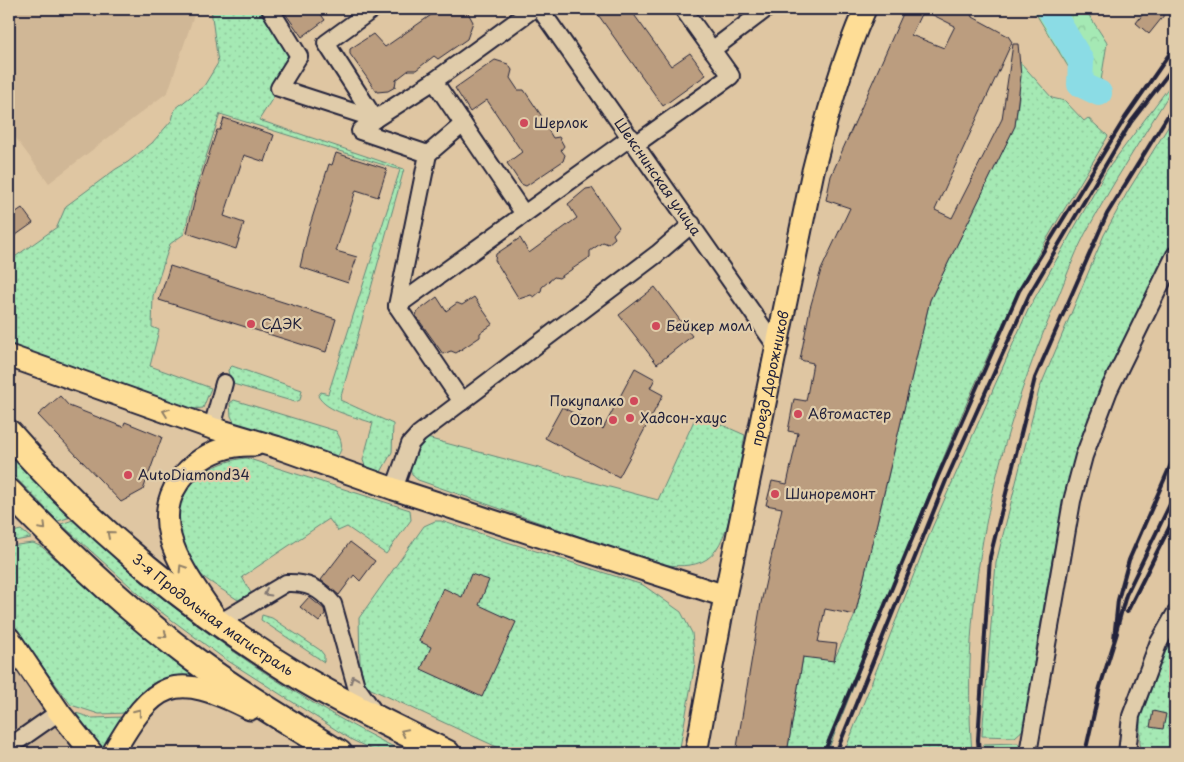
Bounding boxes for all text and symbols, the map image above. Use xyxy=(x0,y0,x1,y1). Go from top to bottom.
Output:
place label: Шерлок xyxy=(534,112,588,133)
street label: Шекснинская улица xyxy=(609,113,707,240)
marker: Шерлок xyxy=(518,117,530,129)
street label: проезд Дорожников xyxy=(745,309,794,448)
place label: СДЭК xyxy=(261,313,302,334)
place label: Бейкер молл xyxy=(666,315,753,336)
marker: СДЭК xyxy=(245,318,257,330)
marker: Бейкер молл xyxy=(650,320,662,332)
place label: Покупалко xyxy=(549,390,624,411)
marker: Покупалко xyxy=(628,395,640,407)
place label: Автомастер xyxy=(808,403,891,424)
place label: Хадсон-хаус xyxy=(640,407,727,428)
one-way arrow xyxy=(162,408,170,418)
marker: Автомастер xyxy=(792,408,804,420)
place label: Ozon xyxy=(570,409,603,430)
marker: Хадсон-хаус xyxy=(624,412,636,424)
marker: Ozon xyxy=(607,414,619,426)
place label: AutoDiamond34 xyxy=(138,464,250,485)
marker: AutoDiamond34 xyxy=(122,469,134,481)
place label: Шиноремонт xyxy=(785,483,876,504)
marker: Шиноремонт xyxy=(769,488,781,500)
one-way arrow xyxy=(37,521,46,530)
one-way arrow xyxy=(107,532,116,540)
street label: 3-я Продольная магистраль xyxy=(128,548,298,681)
one-way arrow xyxy=(179,564,189,573)
one-way arrow xyxy=(264,586,273,596)
one-way arrow xyxy=(158,630,167,639)
one-way arrow xyxy=(349,675,360,684)
one-way arrow xyxy=(133,709,141,718)
one-way arrow xyxy=(400,727,409,738)

